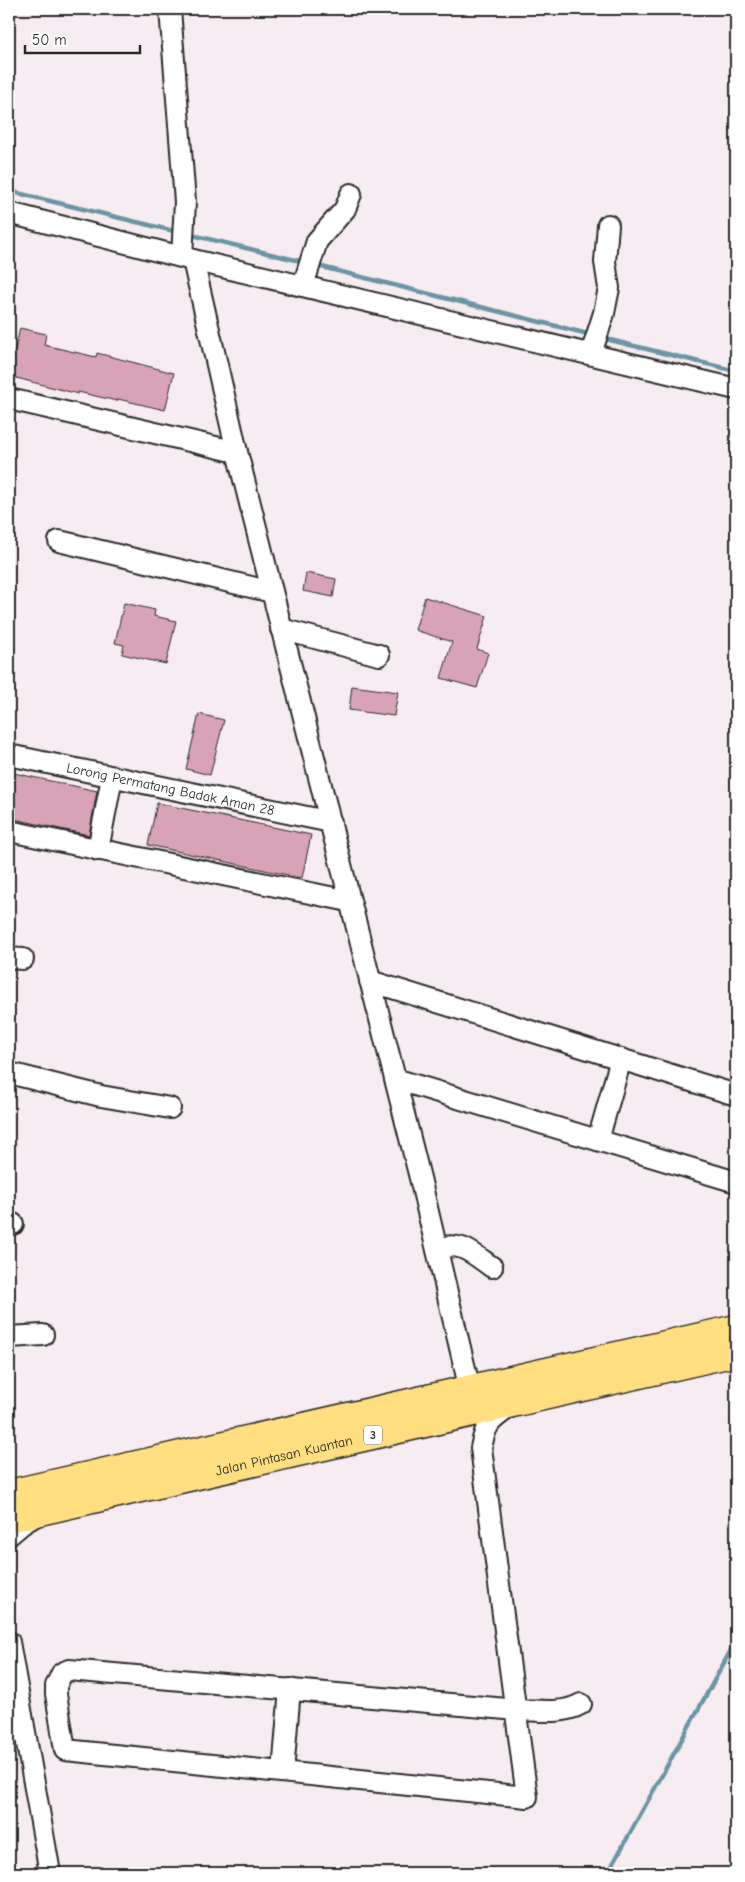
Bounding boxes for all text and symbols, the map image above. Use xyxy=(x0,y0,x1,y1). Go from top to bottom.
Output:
scale bar xyxy=(25,22,140,54)
text: 50 m xyxy=(32,31,67,49)
street label: Lorong Permatang Badak Aman 28 xyxy=(65,759,276,819)
road number: 3 xyxy=(364,1426,382,1444)
street label: Jalan Pintasan Kuantan xyxy=(214,1432,354,1480)

